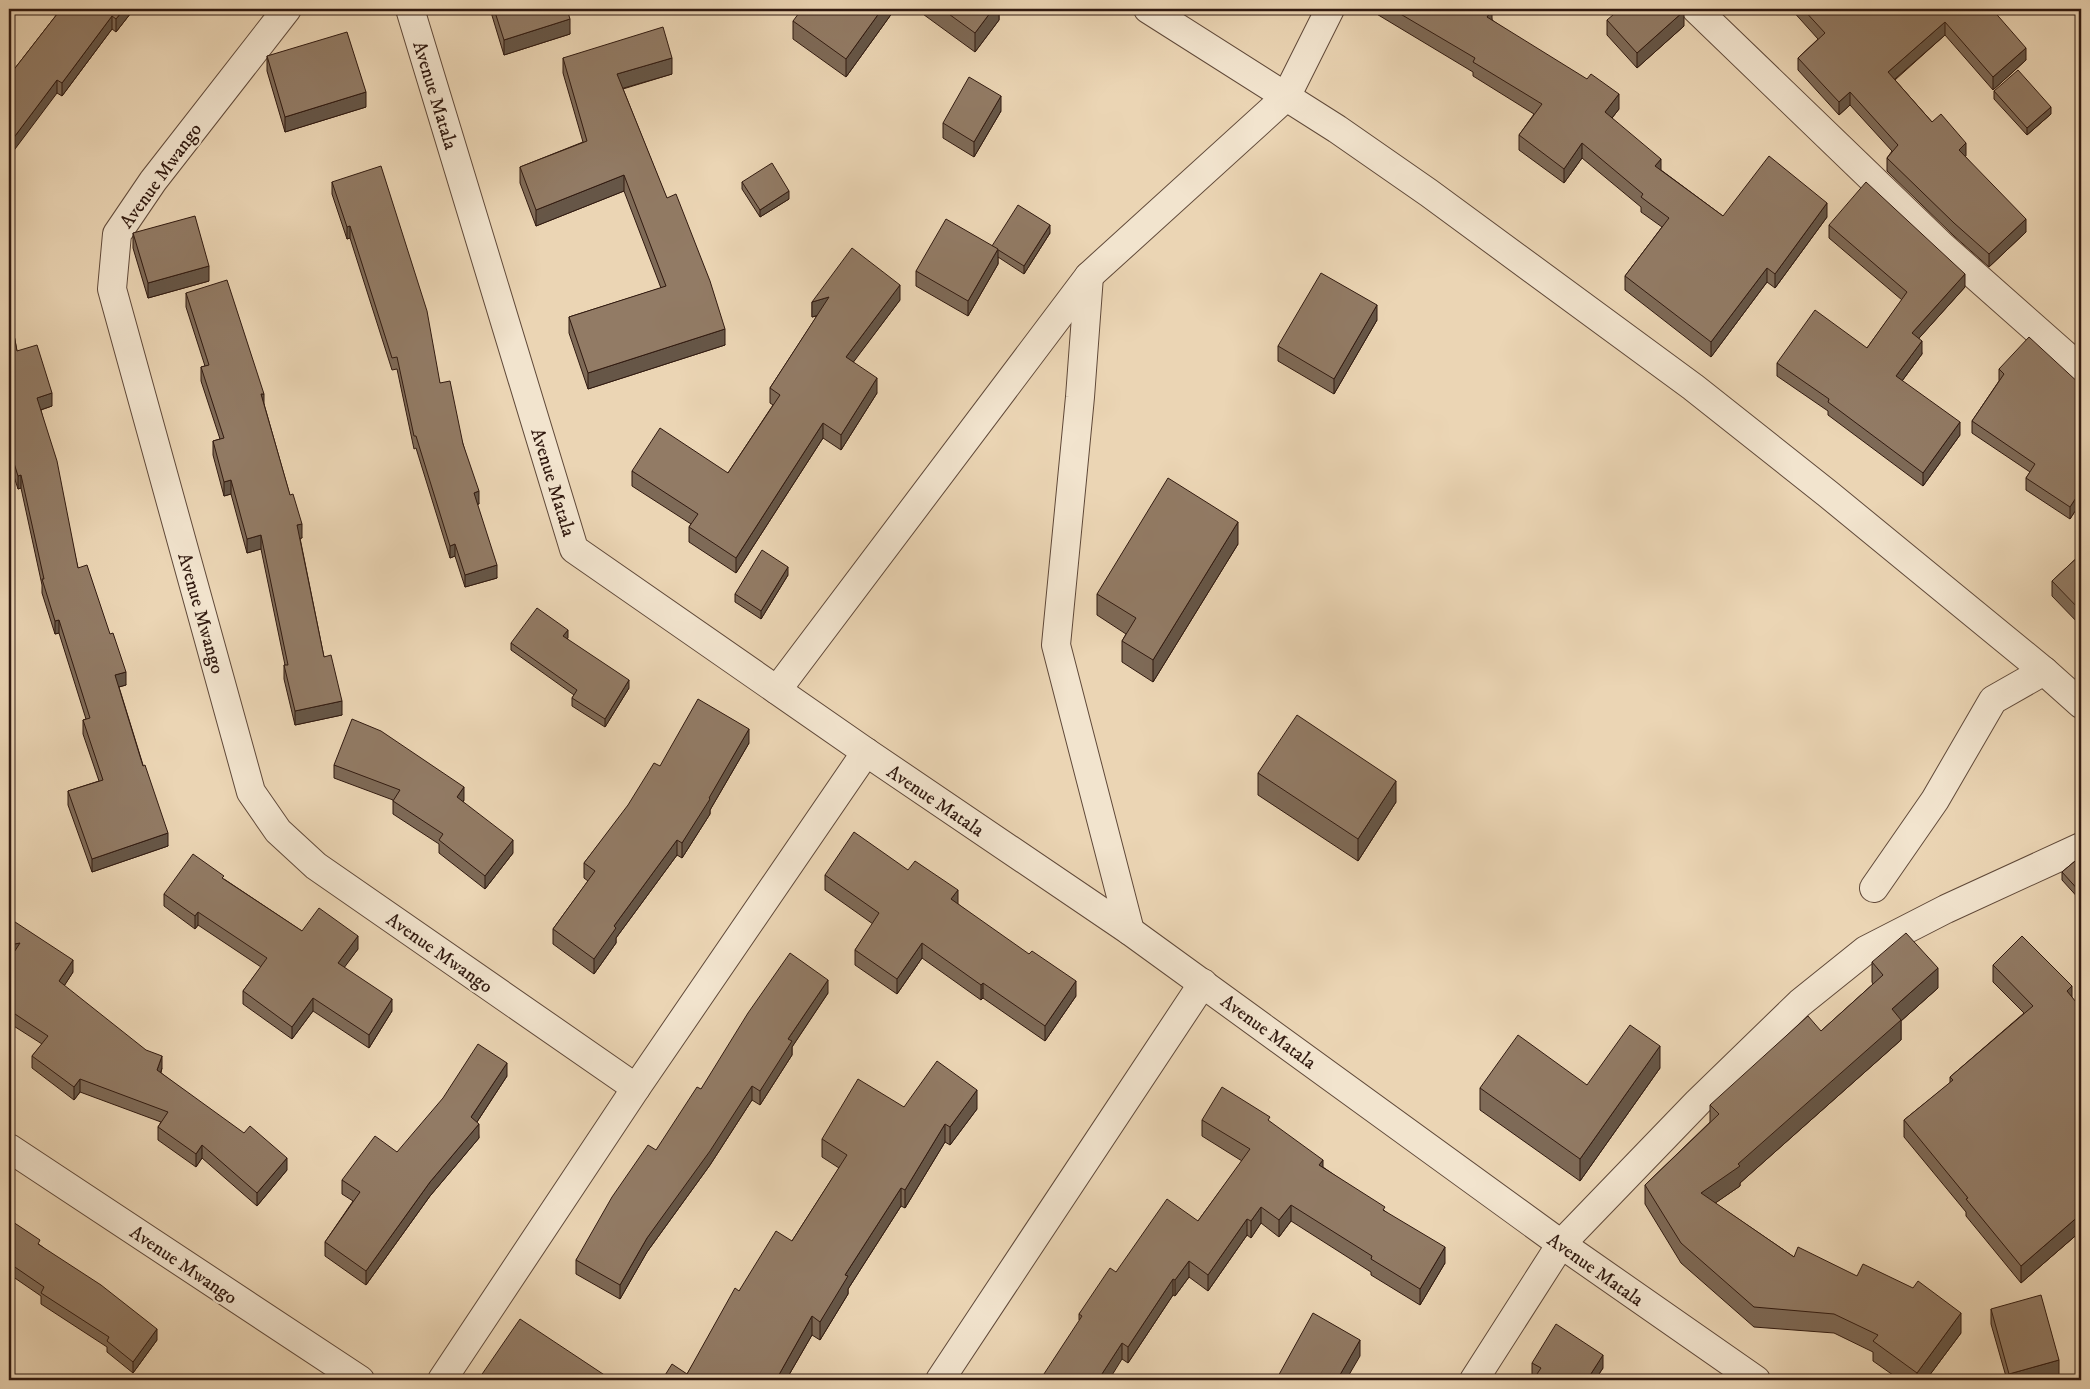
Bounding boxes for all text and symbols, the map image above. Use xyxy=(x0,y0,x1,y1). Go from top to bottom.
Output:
street label: Avenue Matala xyxy=(407,38,462,152)
street label: Avenue Mwango xyxy=(115,119,207,233)
street label: Avenue Matala xyxy=(525,425,580,539)
street label: Avenue Mwango xyxy=(172,550,229,676)
street label: Avenue Matala xyxy=(882,760,988,842)
street label: Avenue Mwango xyxy=(382,908,497,998)
street label: Avenue Matala xyxy=(1216,990,1320,1075)
street label: Avenue Mwango xyxy=(125,1221,241,1310)
street label: Avenue Matala xyxy=(1543,1229,1648,1312)

